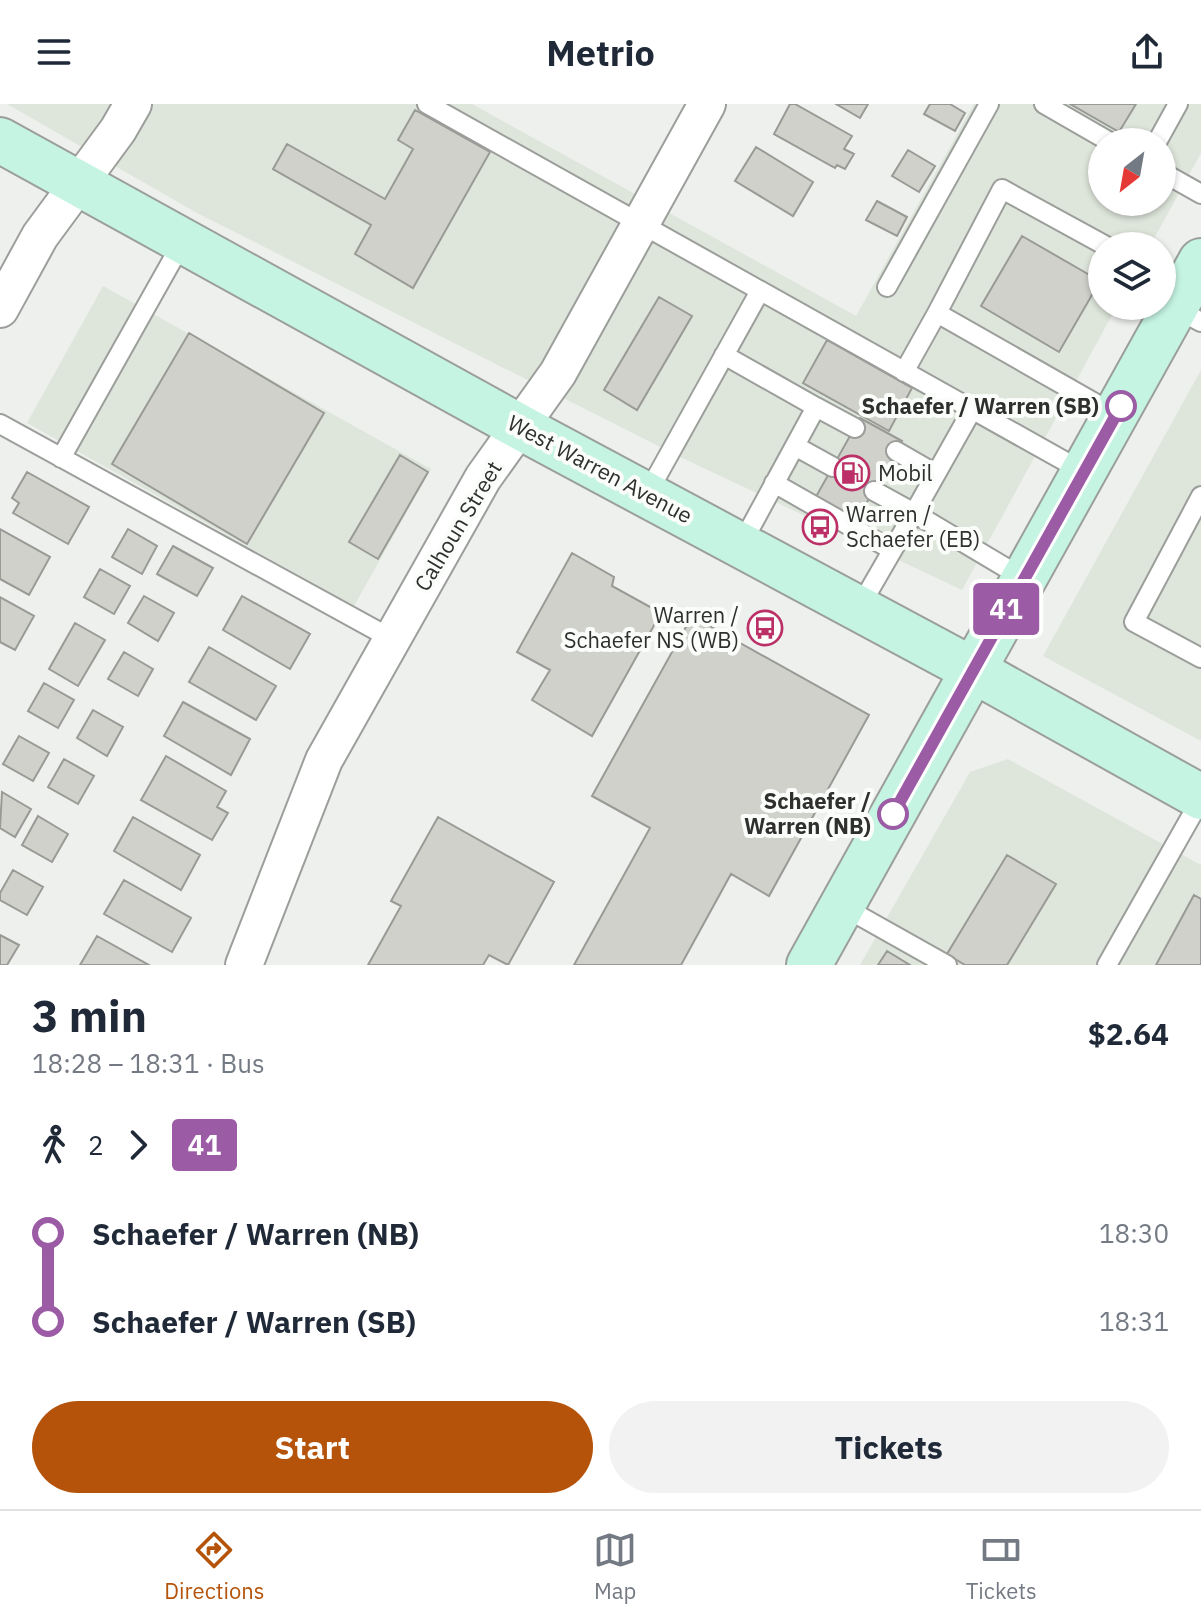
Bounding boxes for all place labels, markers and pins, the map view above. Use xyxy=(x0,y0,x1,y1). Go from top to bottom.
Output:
place label: Schaefer / Warren (SB) xyxy=(861,391,1099,420)
marker: Schaefer / Warren (SB) xyxy=(1106,391,1136,421)
fuel station icon: Mobil xyxy=(833,454,871,492)
place label: Mobil xyxy=(878,458,932,487)
place label: Warren / Schaefer (EB) xyxy=(846,499,981,553)
bus stop icon: Warren / Schaefer (EB) xyxy=(801,508,839,546)
place label: Warren / Schaefer NS (WB) xyxy=(564,600,739,654)
bus stop icon: Warren / Schaefer NS (WB) xyxy=(746,609,784,647)
place label: Schaefer / Warren (NB) xyxy=(744,786,871,840)
marker: Schaefer / Warren (NB) xyxy=(878,799,908,829)

